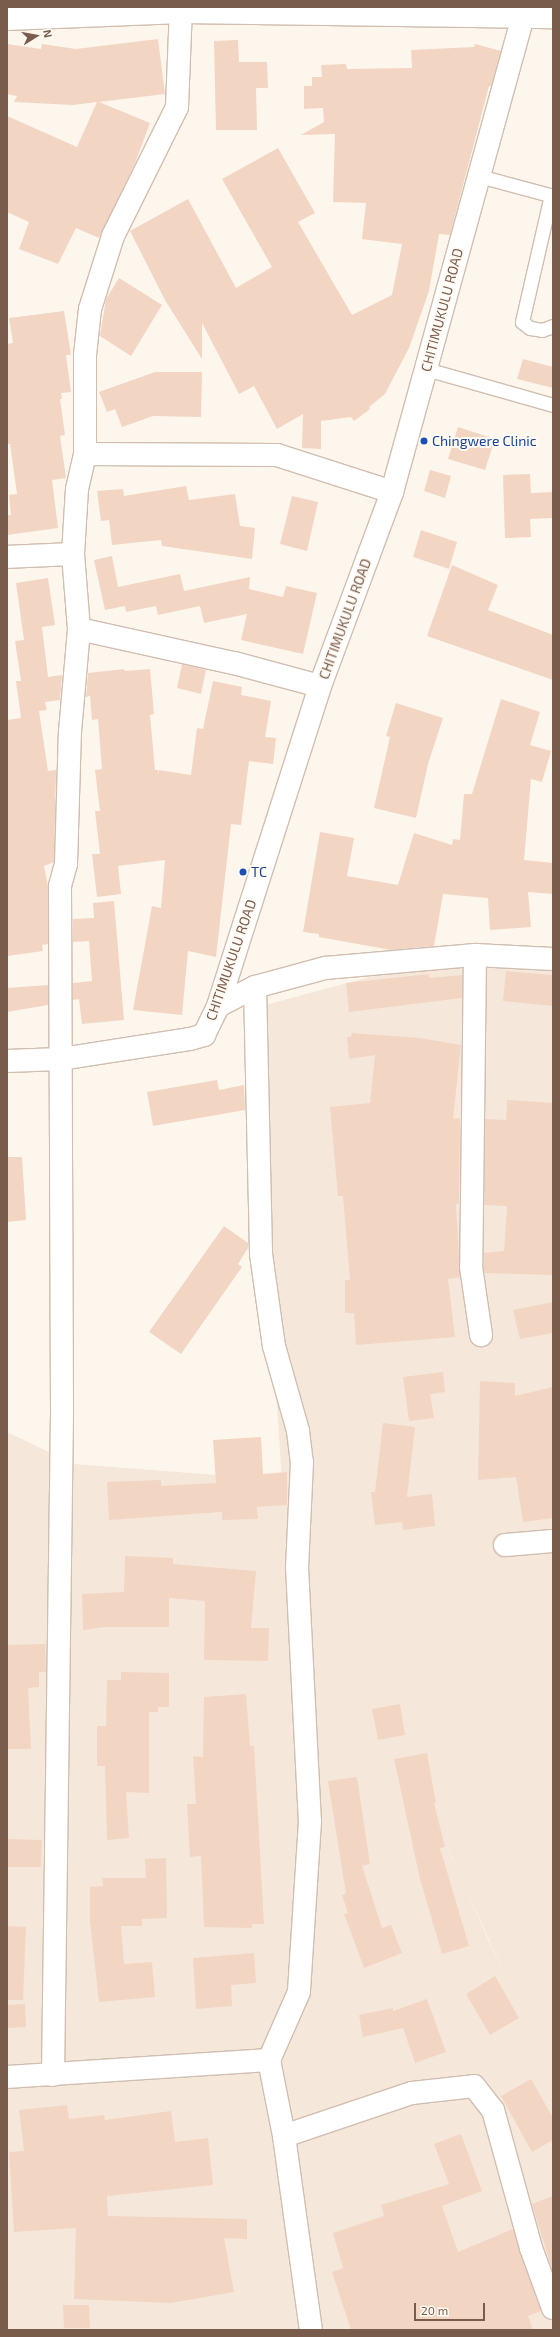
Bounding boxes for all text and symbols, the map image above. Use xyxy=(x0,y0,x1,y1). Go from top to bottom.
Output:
north arrow xyxy=(16,16,56,56)
text: N xyxy=(41,28,55,39)
street label: CHITIMUKULU ROAD xyxy=(417,246,467,374)
place label: Chingwere Clinic xyxy=(432,433,537,449)
marker: Chingwere Clinic xyxy=(419,436,429,446)
street label: CHITIMUKULU ROAD xyxy=(315,556,375,682)
place label: TC xyxy=(251,864,267,880)
marker: TC xyxy=(238,867,248,877)
street label: CHITIMUKULU ROAD xyxy=(202,897,260,1023)
scale bar xyxy=(416,2295,487,2321)
text: 20 m xyxy=(421,2303,448,2317)

